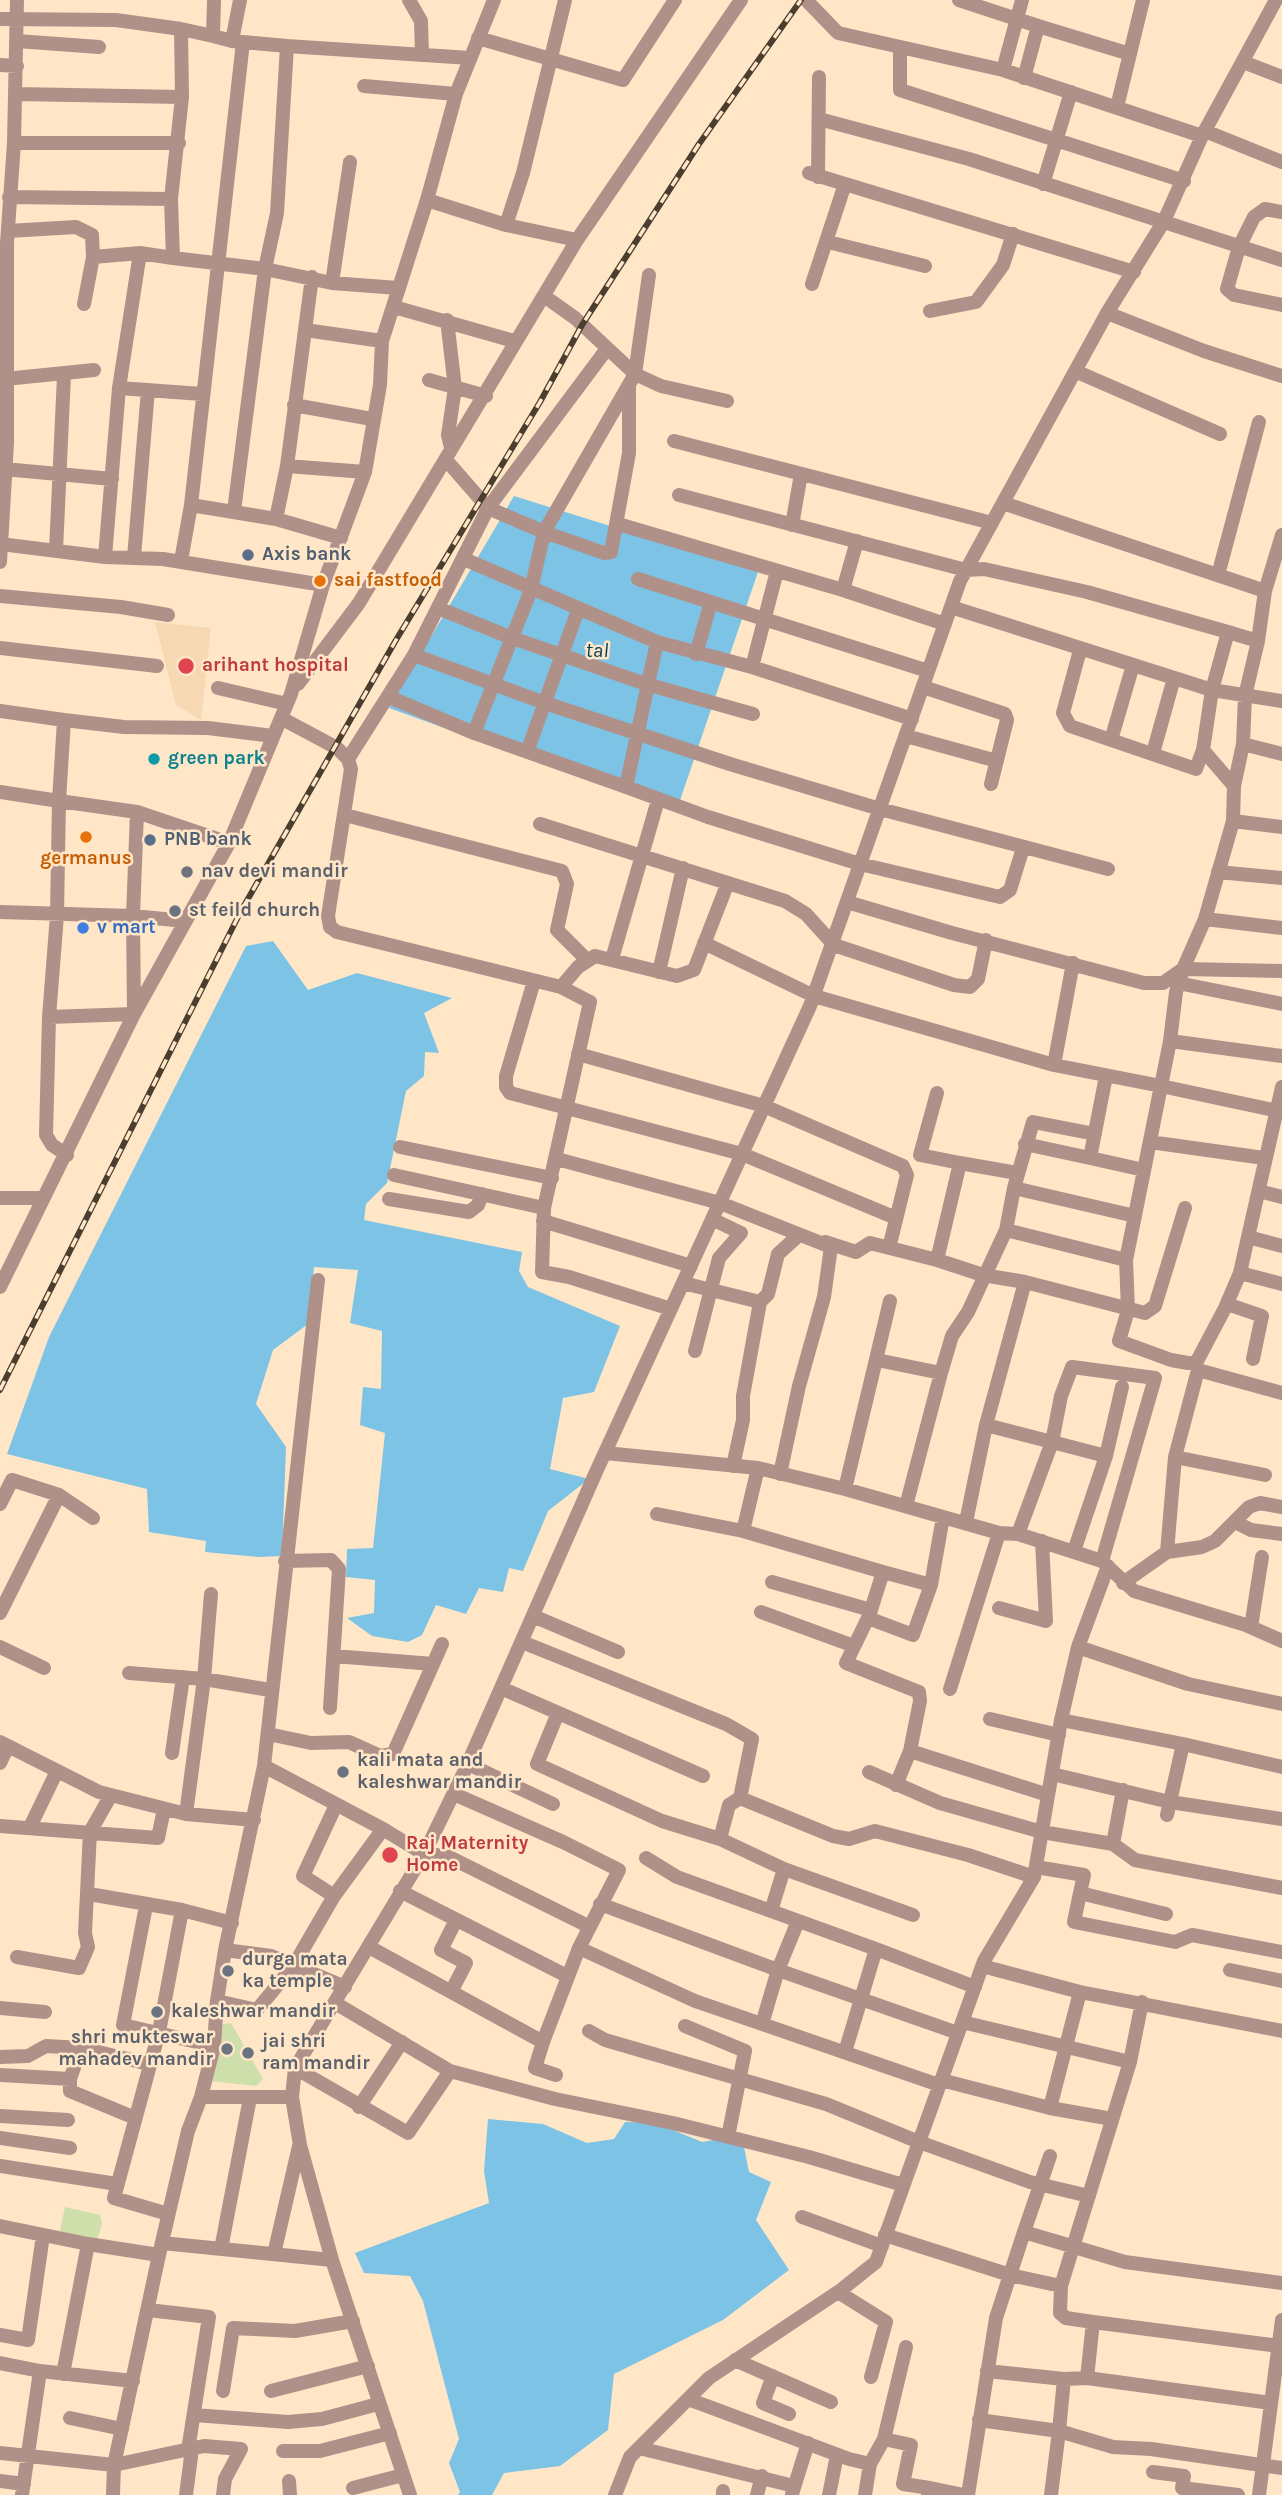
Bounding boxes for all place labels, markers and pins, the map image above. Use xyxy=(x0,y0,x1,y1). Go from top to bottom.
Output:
place label: Axis bank xyxy=(262,544,351,566)
marker: Axis bank xyxy=(240,547,256,563)
place label: sai fastfood xyxy=(334,570,442,592)
marker: sai fastfood xyxy=(312,573,328,589)
place label: arihant hospital xyxy=(202,655,349,677)
marker: arihant hospital xyxy=(176,656,196,676)
place label: green park xyxy=(168,748,265,770)
marker: green park xyxy=(146,751,162,767)
marker: germanus xyxy=(78,829,94,845)
place label: PNB bank xyxy=(164,829,252,851)
marker: PNB bank xyxy=(142,832,158,848)
place label: germanus xyxy=(40,848,132,870)
place label: nav devi mandir xyxy=(201,861,348,883)
marker: nav devi mandir xyxy=(179,864,195,880)
place label: st feild church xyxy=(189,900,320,922)
marker: st feild church xyxy=(167,903,183,919)
place label: v mart xyxy=(97,917,156,939)
marker: v mart xyxy=(75,920,91,936)
place label: kali mata and kaleshwar mandir xyxy=(357,1750,521,1794)
marker: kali mata and kaleshwar mandir xyxy=(335,1764,351,1780)
place label: Raj Maternity Home xyxy=(406,1833,528,1877)
marker: Raj Maternity Home xyxy=(380,1845,400,1865)
place label: durga mata ka temple xyxy=(242,1949,348,1993)
marker: durga mata ka temple xyxy=(220,1963,236,1979)
place label: kaleshwar mandir xyxy=(171,2001,335,2023)
marker: kaleshwar mandir xyxy=(149,2004,165,2020)
place label: shri mukteswar mahadev mandir xyxy=(58,2027,213,2071)
place label: jai shri ram mandir xyxy=(262,2031,370,2075)
marker: shri mukteswar mahadev mandir xyxy=(219,2041,235,2057)
marker: jai shri ram mandir xyxy=(240,2045,256,2061)

